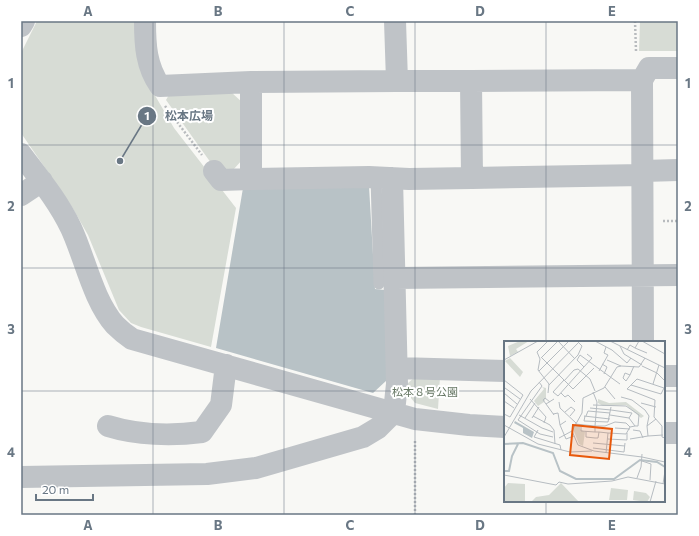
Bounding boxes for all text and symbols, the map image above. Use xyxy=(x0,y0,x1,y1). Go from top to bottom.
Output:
text: A xyxy=(83,3,93,19)
text: B xyxy=(214,3,223,19)
text: C xyxy=(346,3,355,19)
text: D xyxy=(475,3,485,19)
text: E xyxy=(608,3,616,19)
text: 1 xyxy=(8,75,14,91)
text: 1 xyxy=(685,75,691,91)
callout: 松本広場 xyxy=(137,104,221,128)
text: 1 xyxy=(144,108,150,122)
text: 松本広場 xyxy=(165,108,213,122)
text: 2 xyxy=(7,198,15,214)
text: 2 xyxy=(684,198,692,214)
text: 3 xyxy=(7,321,15,337)
text: 3 xyxy=(684,321,692,337)
inset map xyxy=(504,341,665,502)
park label: 松本８号公園 xyxy=(392,385,458,398)
text: 4 xyxy=(7,444,15,460)
text: 4 xyxy=(684,444,692,460)
scale bar xyxy=(36,476,93,502)
text: 20 m xyxy=(42,482,69,496)
text: A xyxy=(83,517,93,533)
text: B xyxy=(214,517,223,533)
text: C xyxy=(346,517,355,533)
text: D xyxy=(475,517,485,533)
text: E xyxy=(608,517,616,533)

